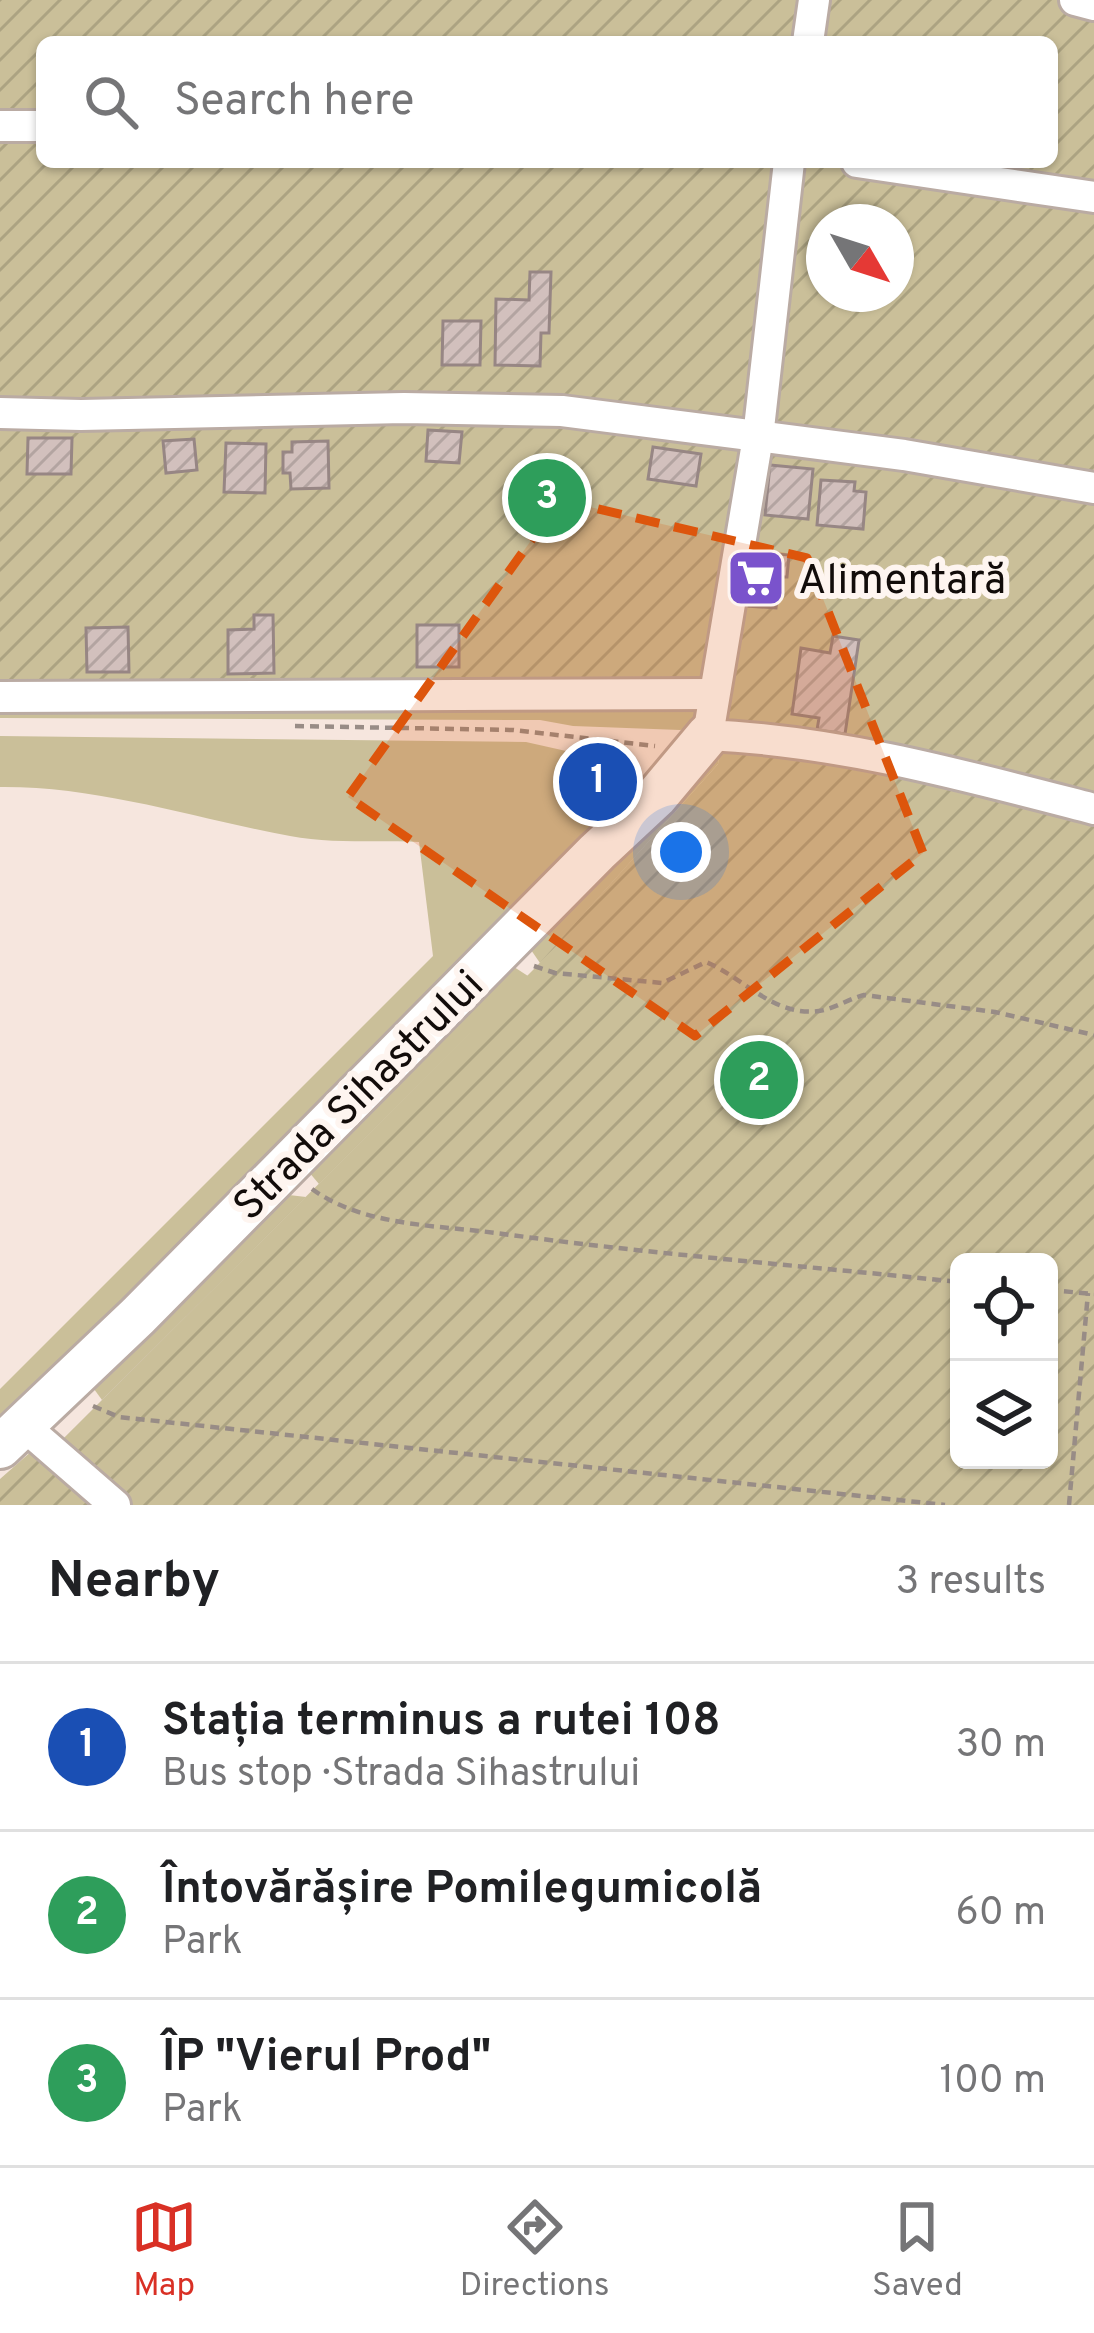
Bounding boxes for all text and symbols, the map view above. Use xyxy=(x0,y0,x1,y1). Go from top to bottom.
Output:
search box xyxy=(36,36,1058,168)
icon: search xyxy=(78,69,144,135)
text: Search here xyxy=(174,74,414,131)
north arrow xyxy=(806,204,914,312)
pin: 3 xyxy=(508,453,586,543)
supermarket icon: Alimentară xyxy=(725,547,787,609)
place label: Alimentară xyxy=(798,556,1006,609)
pin: 1 xyxy=(559,737,637,827)
your location xyxy=(651,822,711,882)
street label: Strada Sihastrului xyxy=(224,961,497,1234)
pin: 2 xyxy=(720,1035,798,1125)
map controls xyxy=(950,1253,1058,1469)
button: locate xyxy=(950,1253,1058,1361)
button: layers xyxy=(950,1361,1058,1469)
text: Nearby xyxy=(48,1551,220,1616)
text: 3 results xyxy=(896,1559,1046,1608)
text: Stația terminus a rutei 108 xyxy=(162,1694,721,1751)
text: 1 xyxy=(79,1722,95,1771)
text: 30 m xyxy=(956,1722,1046,1771)
text: Bus stop · Strada Sihastrului xyxy=(162,1751,640,1800)
text: Întovărășire Pomilegumicolă xyxy=(162,1862,762,1919)
text: 2 xyxy=(75,1890,99,1939)
text: 60 m xyxy=(955,1890,1046,1939)
text: Park xyxy=(162,1919,243,1968)
text: ÎP "Vierul Prod" xyxy=(162,2030,491,2087)
text: 3 xyxy=(75,2058,99,2107)
text: 100 m xyxy=(939,2058,1046,2107)
text: Park xyxy=(162,2087,243,2136)
tab: Map xyxy=(131,2194,197,2308)
tab: Directions xyxy=(460,2194,610,2308)
tab: Saved xyxy=(872,2194,963,2308)

